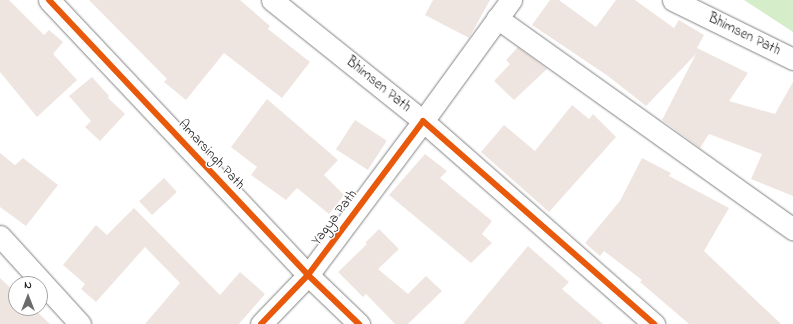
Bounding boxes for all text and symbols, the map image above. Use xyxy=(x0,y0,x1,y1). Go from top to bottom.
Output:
street label: Bhimsen Path xyxy=(705,10,783,60)
street label: Bhimsen Path xyxy=(342,54,414,116)
street label: Amarsingh Path xyxy=(174,116,248,194)
street label: Yagya Path xyxy=(309,187,361,249)
north arrow xyxy=(8,276,48,316)
text: N xyxy=(24,277,32,293)

